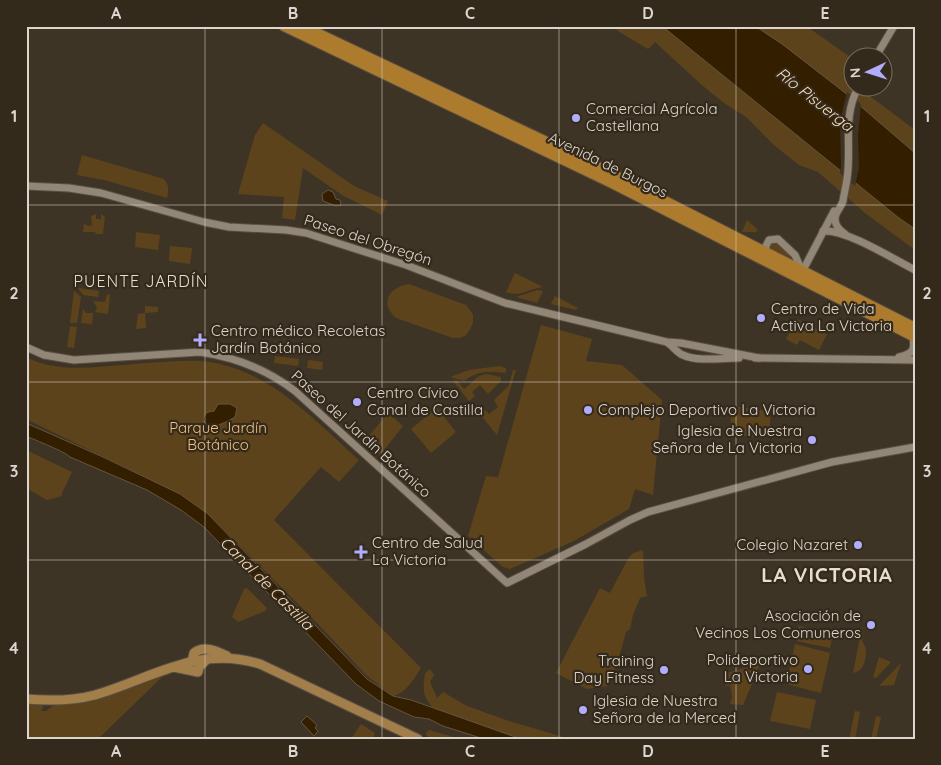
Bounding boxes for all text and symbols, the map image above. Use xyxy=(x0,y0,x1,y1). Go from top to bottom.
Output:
text: A xyxy=(111,3,122,23)
text: B xyxy=(288,3,298,23)
text: C xyxy=(465,3,475,23)
text: D xyxy=(642,3,654,23)
text: E xyxy=(820,3,830,23)
north arrow xyxy=(844,48,894,98)
water label: Río Pisuerga xyxy=(772,63,859,136)
text: N xyxy=(846,67,864,79)
place label: Comercial Agrícola Castellana xyxy=(586,99,718,135)
text: 1 xyxy=(11,106,17,126)
text: 1 xyxy=(924,106,930,126)
marker: Comercial Agrícola Castellana xyxy=(570,112,582,124)
street label: Avenida de Burgos xyxy=(545,127,671,202)
street label: Paseo del Obregón xyxy=(302,210,434,269)
district label: PUENTE JARDÍN xyxy=(74,271,208,291)
text: 2 xyxy=(9,283,19,303)
text: 2 xyxy=(922,283,932,303)
place label: Centro de Vida Activa La Victoria xyxy=(771,299,892,335)
marker: Centro de Vida Activa La Victoria xyxy=(755,312,767,324)
place label: Centro médico Recoletas Jardín Botánico xyxy=(211,321,385,357)
marker: Centro médico Recoletas Jardín Botánico xyxy=(193,333,207,347)
street label: Paseo del Jardín Botánico xyxy=(287,366,435,501)
place label: Centro Cívico Canal de Castilla xyxy=(367,383,483,419)
marker: Centro Cívico Canal de Castilla xyxy=(351,396,363,408)
place label: Complejo Deportivo La Victoria xyxy=(598,400,816,419)
marker: Complejo Deportivo La Victoria xyxy=(582,404,594,416)
park label: Parque Jardín Botánico xyxy=(169,418,267,454)
place label: Iglesia de Nuestra Señora de La Victoria xyxy=(653,421,802,457)
marker: Iglesia de Nuestra Señora de La Victoria xyxy=(806,434,818,446)
text: 3 xyxy=(10,461,18,481)
text: 3 xyxy=(923,461,931,481)
water label: Canal de Castilla xyxy=(216,532,319,635)
place label: Centro de Salud La Victoria xyxy=(372,533,483,569)
place label: Colegio Nazaret xyxy=(736,535,848,554)
marker: Colegio Nazaret xyxy=(852,539,864,551)
marker: Centro de Salud La Victoria xyxy=(354,545,368,559)
district label: LA VICTORIA xyxy=(761,562,893,587)
place label: Asociación de Vecinos Los Comuneros xyxy=(695,606,861,642)
marker: Asociación de Vecinos Los Comuneros xyxy=(865,619,877,631)
text: 4 xyxy=(9,638,19,658)
text: 4 xyxy=(922,638,932,658)
place label: Polideportivo La Victoria xyxy=(707,650,798,686)
place label: Training Day Fitness xyxy=(574,651,654,687)
marker: Polideportivo La Victoria xyxy=(802,663,814,675)
marker: Training Day Fitness xyxy=(658,664,670,676)
place label: Iglesia de Nuestra Señora de la Merced xyxy=(593,691,736,727)
marker: Iglesia de Nuestra Señora de la Merced xyxy=(577,704,589,716)
text: A xyxy=(111,741,122,761)
text: B xyxy=(288,741,298,761)
text: C xyxy=(465,741,475,761)
text: D xyxy=(642,741,654,761)
text: E xyxy=(820,741,830,761)

